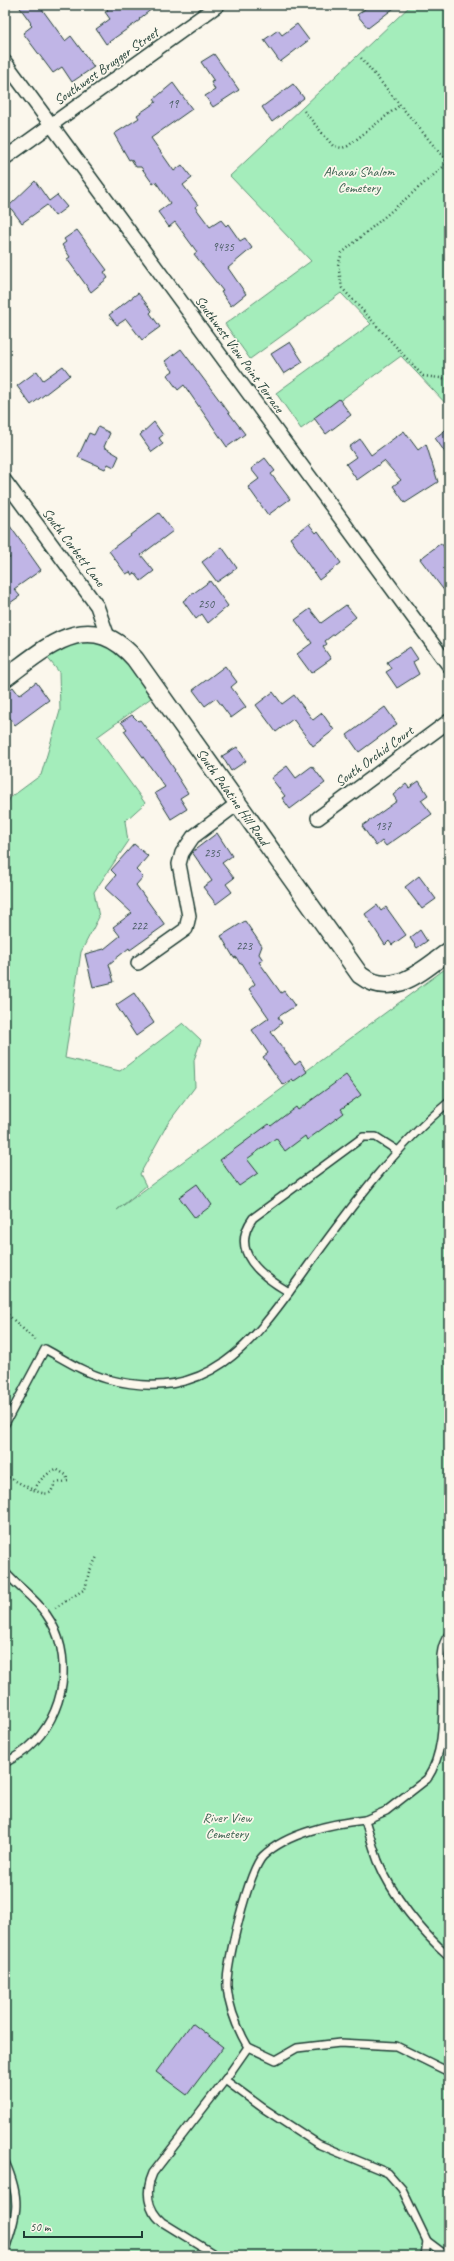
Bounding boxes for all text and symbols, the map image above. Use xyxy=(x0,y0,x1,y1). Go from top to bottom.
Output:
street label: Southwest Brugger Street xyxy=(51,23,164,109)
house number: 19 xyxy=(168,96,180,112)
park label: Ahavai Shalom Cemetery xyxy=(323,163,396,196)
house number: 9435 xyxy=(212,239,234,255)
street label: Southwest View Point Terrace xyxy=(191,292,289,417)
street label: South Corbett Lane xyxy=(39,505,109,591)
house number: 250 xyxy=(198,596,216,612)
street label: South Orchid Court xyxy=(332,722,418,790)
street label: South Palatine Hill Road xyxy=(192,745,274,851)
house number: 137 xyxy=(375,818,392,834)
house number: 235 xyxy=(204,845,221,861)
house number: 222 xyxy=(131,918,149,934)
house number: 223 xyxy=(236,938,254,954)
park label: River View Cemetery xyxy=(202,1809,253,1842)
scale bar xyxy=(24,2213,142,2239)
text: 50 m xyxy=(30,2219,52,2235)

